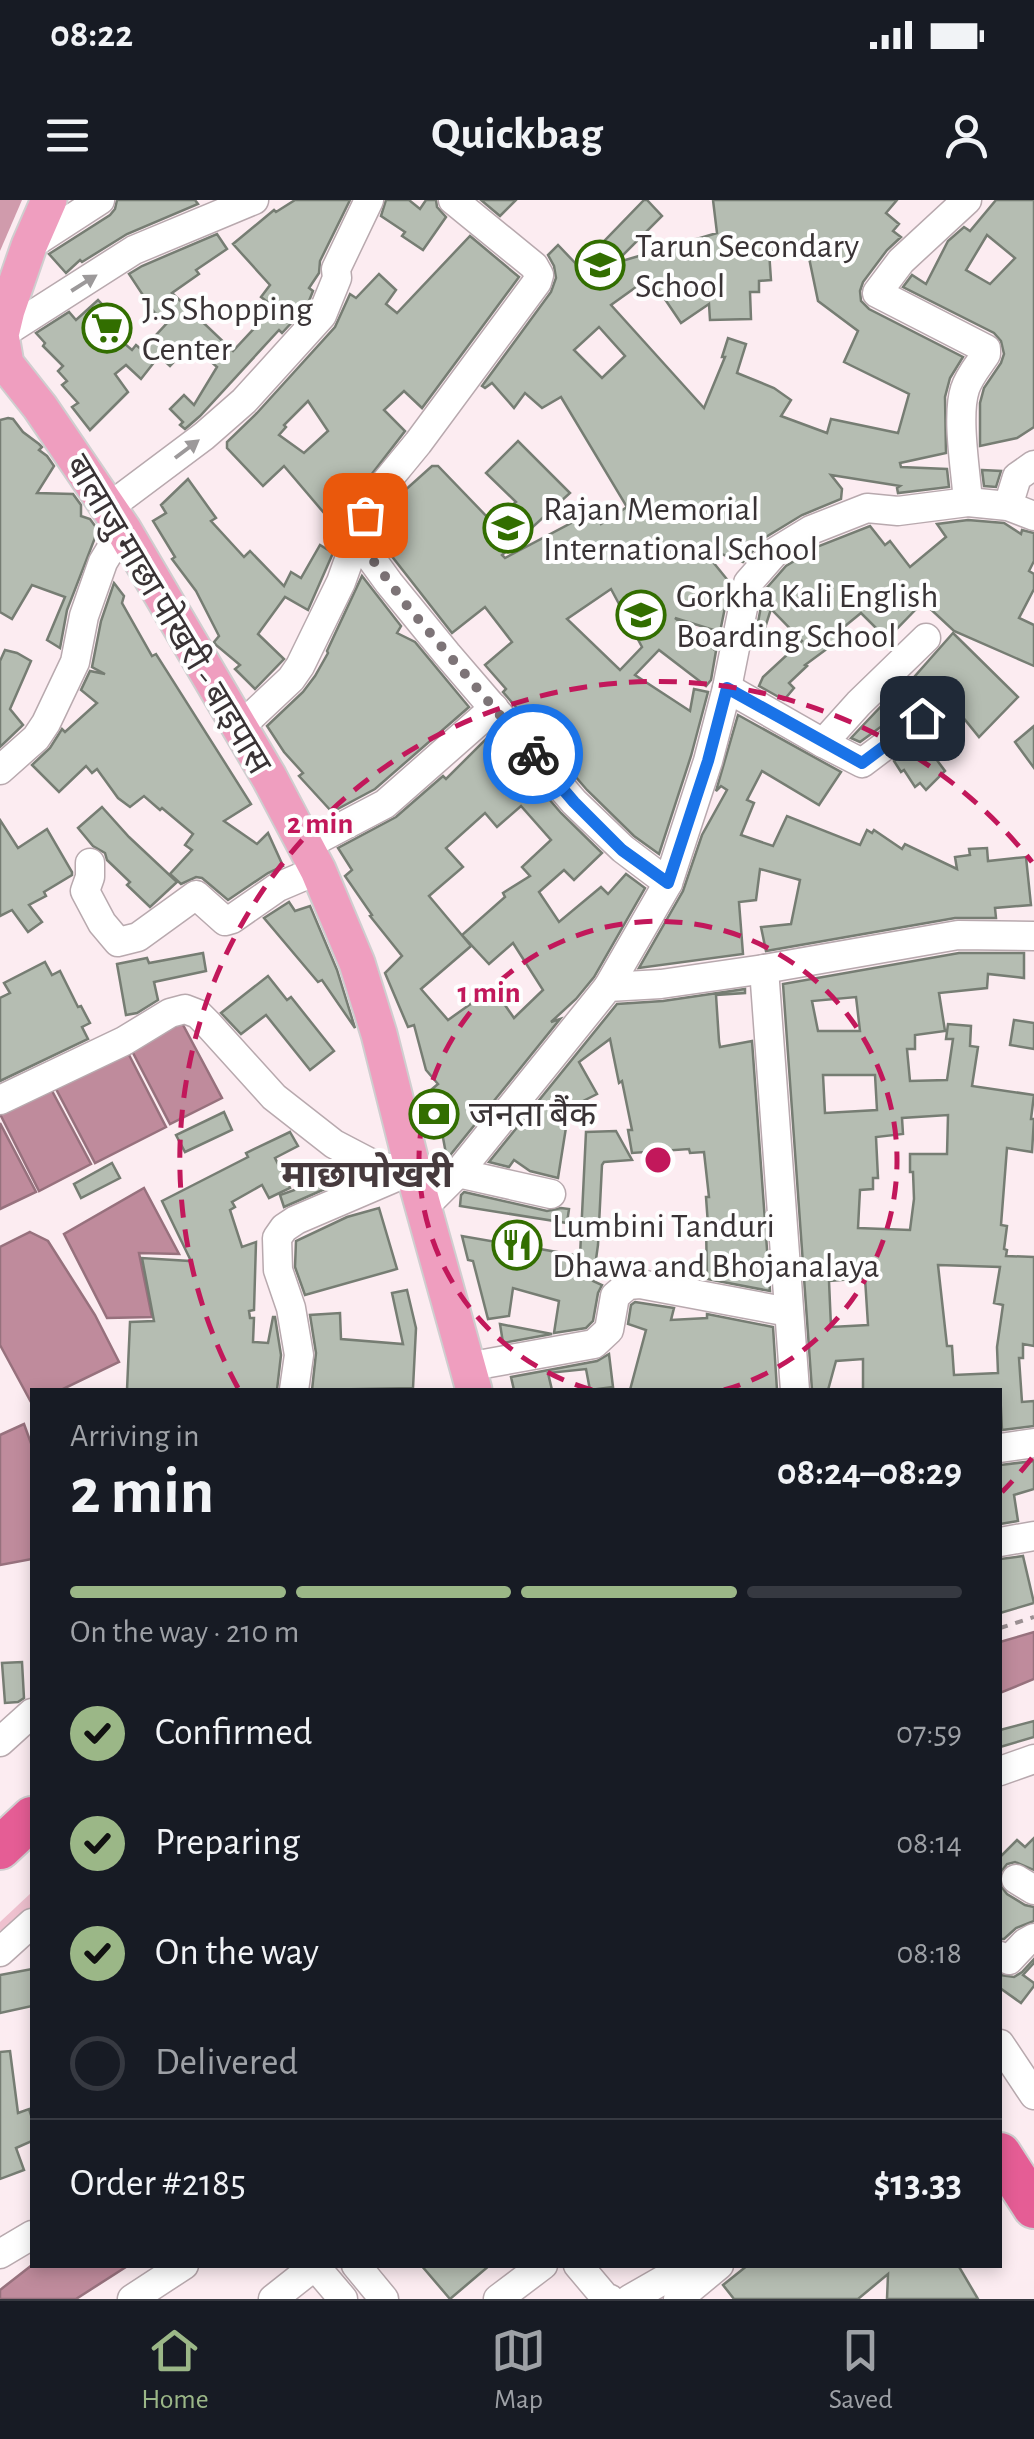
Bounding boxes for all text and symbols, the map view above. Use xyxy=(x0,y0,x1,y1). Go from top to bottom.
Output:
text: 08:22 xyxy=(50,16,133,54)
icon: menu xyxy=(40,108,95,163)
icon: person xyxy=(939,108,994,163)
text: Quickbag xyxy=(431,112,603,157)
place label: Tarun Secondary School xyxy=(635,229,859,304)
school or university icon: Tarun Secondary School xyxy=(574,239,626,291)
one-way arrow xyxy=(70,274,98,292)
place label: J.S Shopping Center xyxy=(142,292,313,367)
supermarket icon: J.S Shopping Center xyxy=(81,302,133,354)
one-way arrow xyxy=(174,440,200,460)
street label: बालाजु माछा पोखरी - बाइपास xyxy=(57,447,281,782)
pin xyxy=(323,473,408,558)
icon: bag xyxy=(338,488,393,543)
place label: Rajan Memorial International School xyxy=(543,492,818,567)
school or university icon: Rajan Memorial International School xyxy=(482,502,534,554)
place label: Gorkha Kali English Boarding School xyxy=(676,579,938,654)
school or university icon: Gorkha Kali English Boarding School xyxy=(615,589,667,641)
pin xyxy=(880,676,965,761)
icon: home xyxy=(895,691,950,746)
courier xyxy=(483,704,583,804)
icon: bike xyxy=(506,727,561,782)
text: 2 min xyxy=(287,809,353,839)
text: 1 min xyxy=(457,978,521,1008)
bank icon: जनता बैंक xyxy=(408,1088,460,1140)
place label: जनता बैंक xyxy=(469,1094,597,1133)
centre of rings xyxy=(640,1142,676,1178)
district label: माछापोखरी xyxy=(281,1152,454,1195)
place label: Lumbini Tanduri Dhawa and Bhojanalaya xyxy=(552,1209,880,1284)
restaurant icon: Lumbini Tanduri Dhawa and Bhojanalaya xyxy=(491,1219,543,1271)
text: Arriving in xyxy=(70,1420,199,1452)
text: 08:24–08:29 xyxy=(777,1454,962,1492)
text: 2 min xyxy=(70,1460,214,1525)
text: On the way · 210 m xyxy=(70,1616,299,1648)
icon: check xyxy=(70,1706,125,1761)
text: Confirmed xyxy=(155,1714,312,1752)
text: 07:59 xyxy=(896,1717,962,1749)
icon: check xyxy=(70,1816,125,1871)
text: Preparing xyxy=(155,1824,300,1862)
text: 08:14 xyxy=(896,1827,962,1859)
icon: check xyxy=(70,1926,125,1981)
text: On the way xyxy=(155,1934,319,1972)
text: 08:18 xyxy=(896,1937,962,1969)
text: Delivered xyxy=(155,2044,298,2082)
text: Order #2185 xyxy=(70,2165,246,2203)
text: $13.33 xyxy=(873,2165,962,2203)
tab: Home xyxy=(141,2323,209,2417)
tab: Map xyxy=(491,2323,546,2417)
tab: Saved xyxy=(829,2323,893,2417)

